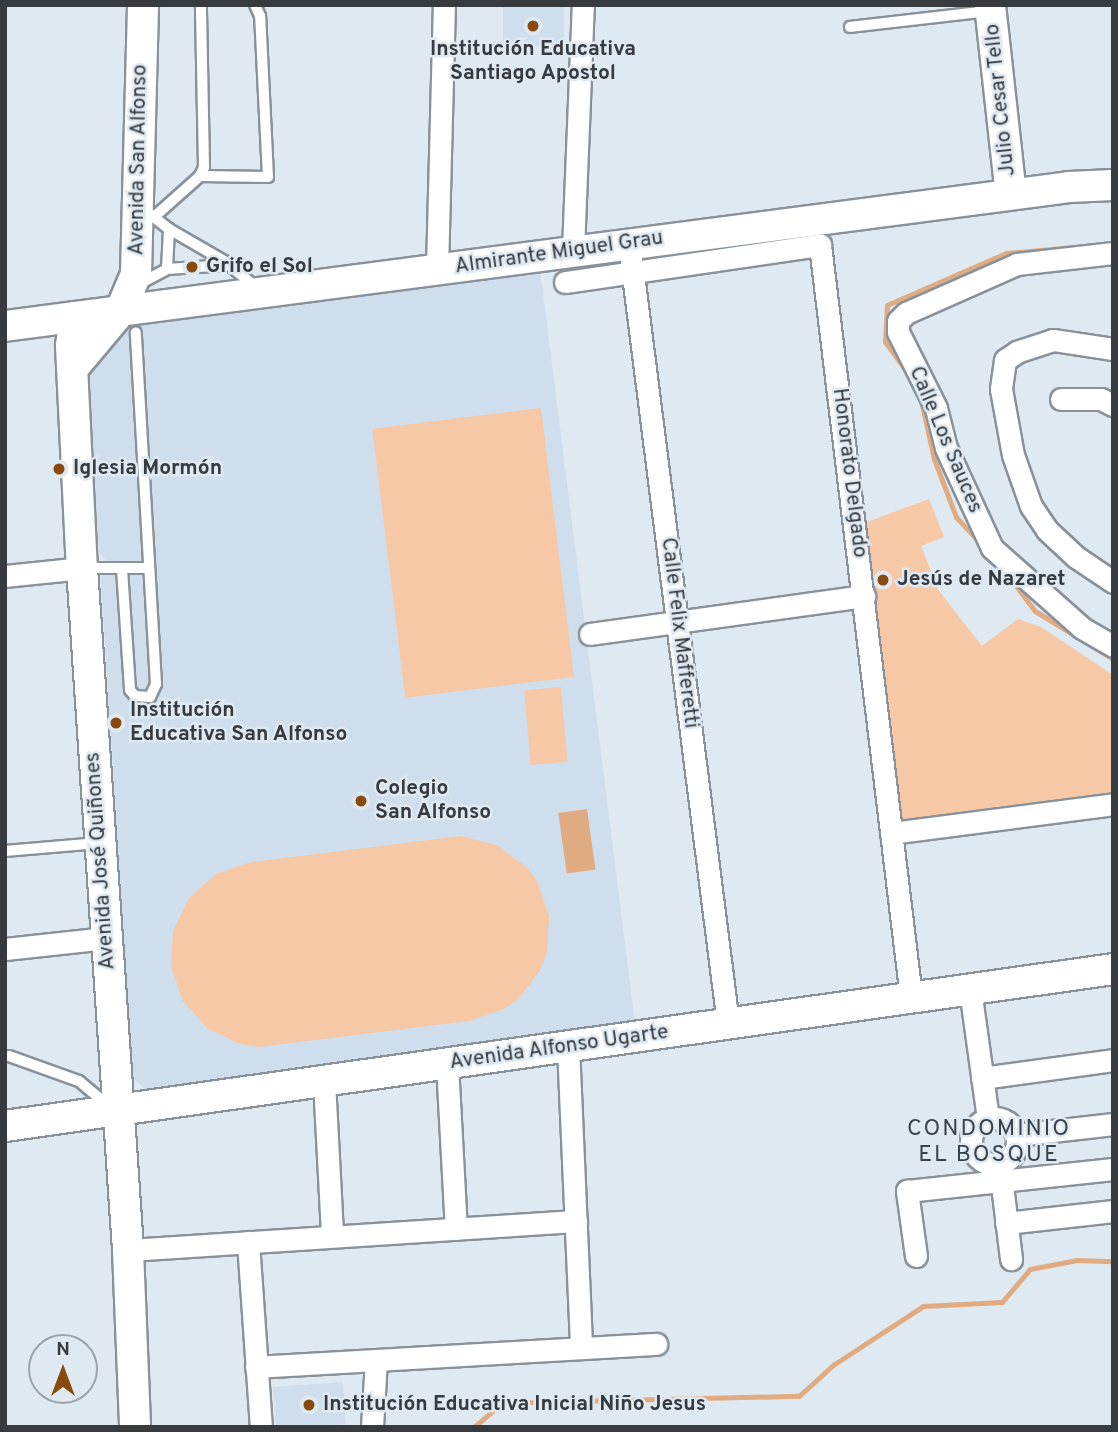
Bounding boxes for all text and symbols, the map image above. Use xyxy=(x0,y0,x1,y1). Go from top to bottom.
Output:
marker: Institución Educativa Santiago Apostol xyxy=(525,18,541,34)
street label: Julio Cesar Tello xyxy=(980,22,1022,178)
place label: Institución Educativa Santiago Apostol xyxy=(430,37,636,87)
street label: Avenida San Alfonso xyxy=(125,64,153,256)
street label: Almirante Miguel Grau xyxy=(453,226,665,280)
place label: Grifo el Sol xyxy=(206,254,313,280)
marker: Grifo el Sol xyxy=(184,259,200,275)
street label: Calle Los Sauces xyxy=(903,363,987,517)
street label: Honorato Delgado xyxy=(826,387,872,559)
place label: Iglesia Mormón xyxy=(73,456,222,482)
marker: Iglesia Mormón xyxy=(51,461,67,477)
street label: Calle Felix Mafferetti xyxy=(655,536,703,730)
place label: Jesús de Nazaret xyxy=(897,567,1066,593)
marker: Jesús de Nazaret xyxy=(875,572,891,588)
place label: Institución Educativa San Alfonso xyxy=(130,698,348,748)
marker: Institución Educativa San Alfonso xyxy=(108,715,124,731)
street label: Avenida José Quiñones xyxy=(81,751,121,971)
place label: Colegio San Alfonso xyxy=(375,776,492,826)
marker: Colegio San Alfonso xyxy=(353,793,369,809)
street label: Avenida Alfonso Ugarte xyxy=(448,1020,670,1076)
district label: CONDOMINIO EL BOSQUE xyxy=(908,1116,1070,1170)
north arrow xyxy=(28,1334,98,1404)
text: N xyxy=(56,1338,70,1362)
place label: Institución Educativa Inicial Niño Jesus xyxy=(323,1392,706,1418)
marker: Institución Educativa Inicial Niño Jesus xyxy=(301,1397,317,1413)

